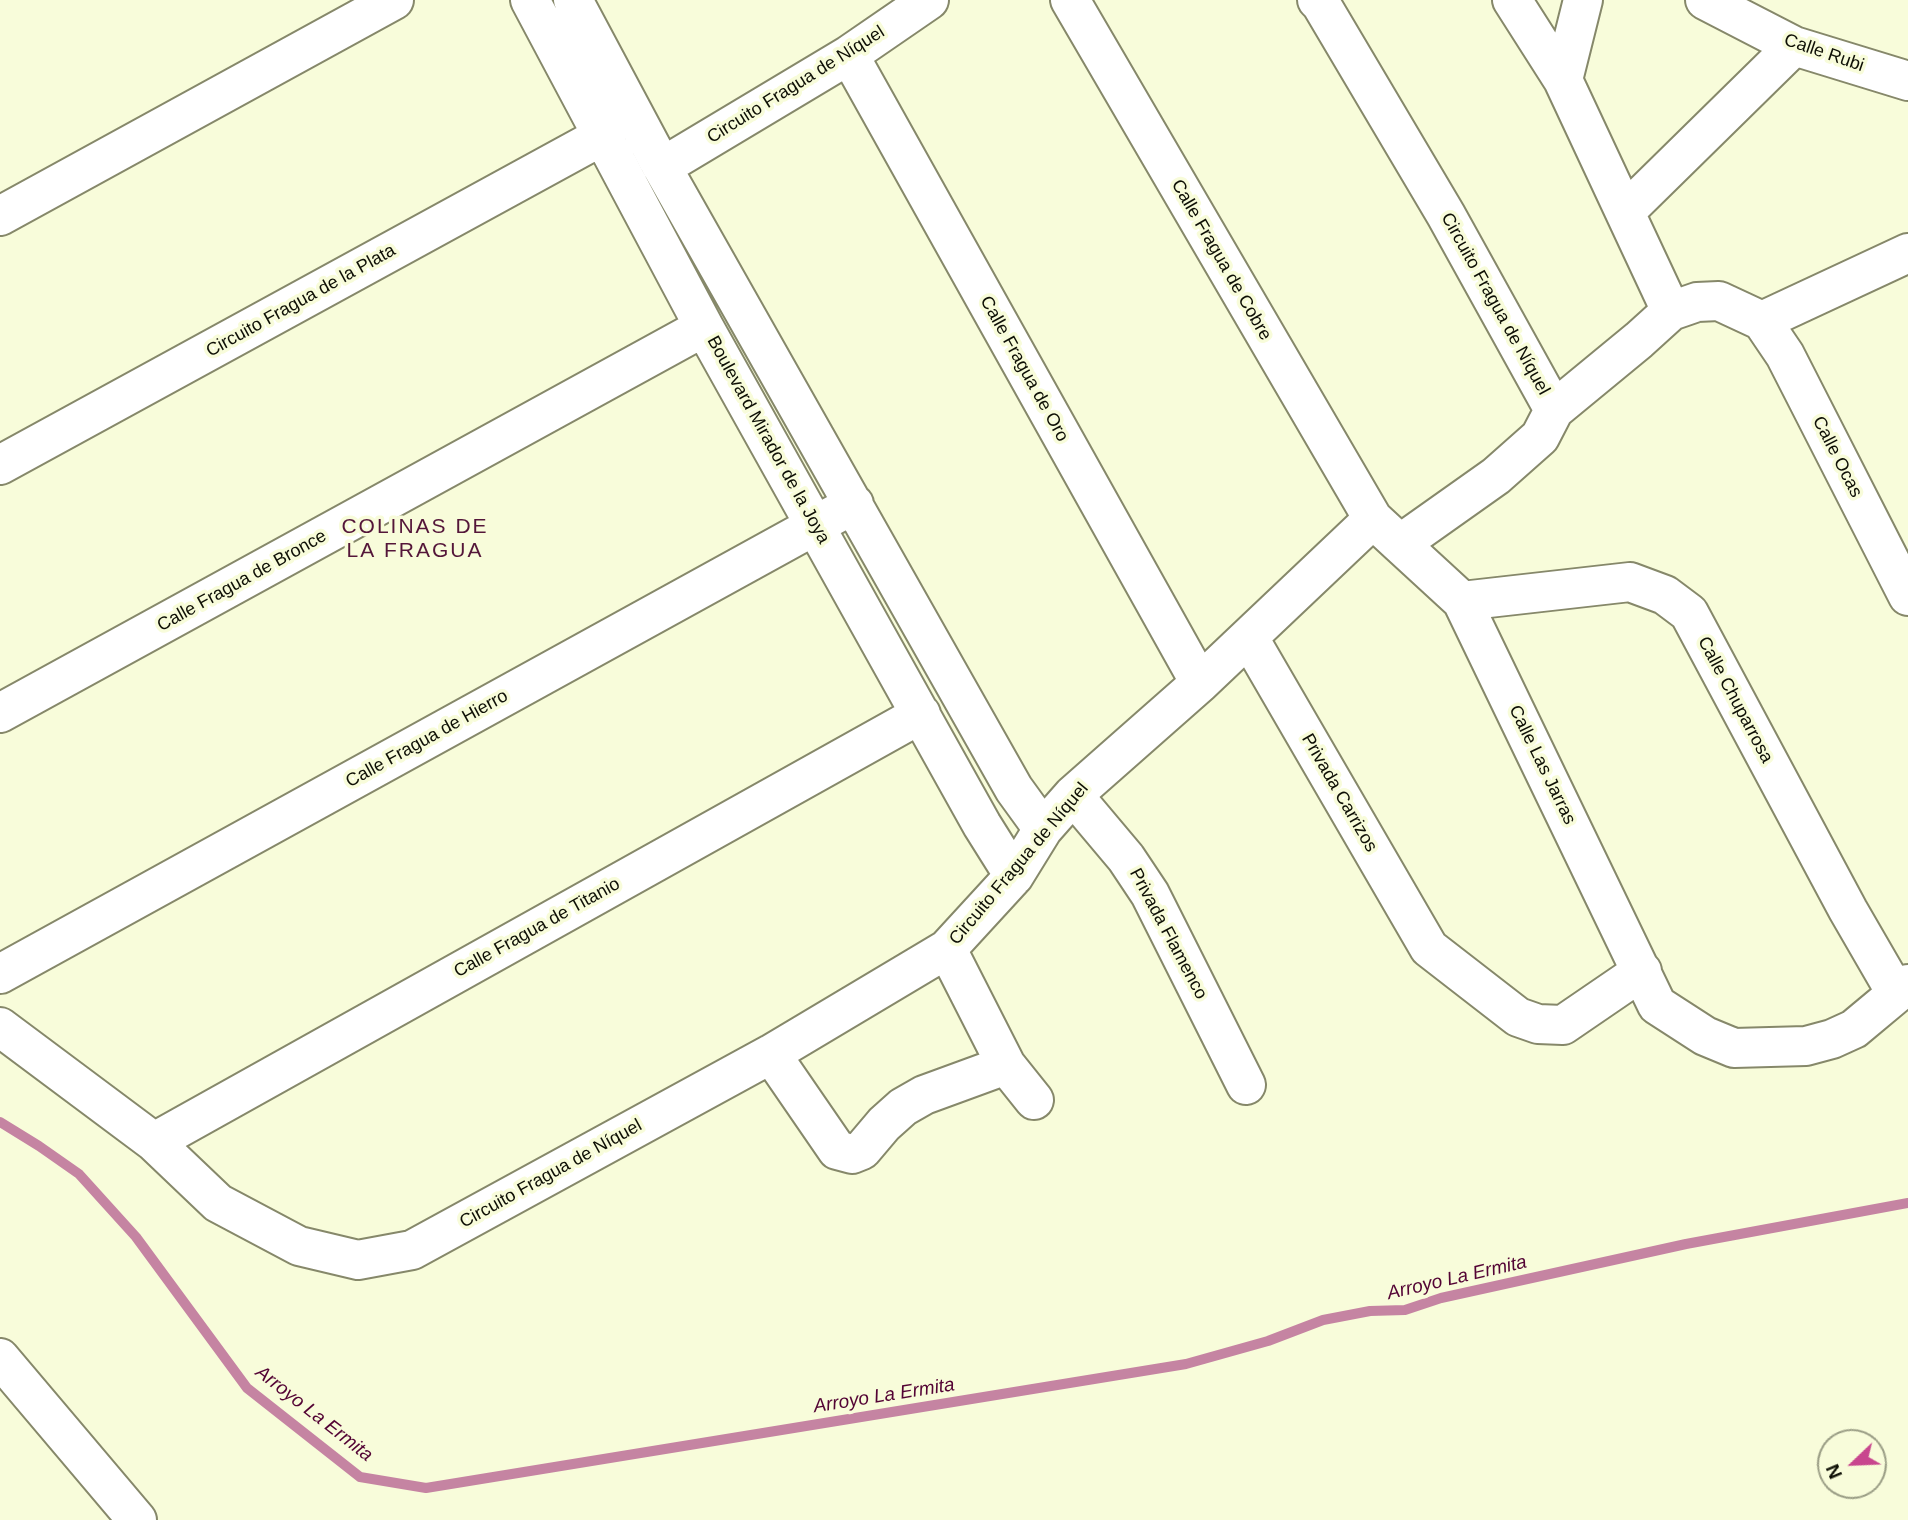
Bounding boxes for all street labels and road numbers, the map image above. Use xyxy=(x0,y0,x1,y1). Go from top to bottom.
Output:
street label: Circuito Fragua de Níquel xyxy=(703,21,889,149)
street label: Calle Rubi xyxy=(1781,29,1867,77)
street label: Calle Fragua de Cobre xyxy=(1166,176,1276,344)
street label: Circuito Fragua de Níquel xyxy=(1436,209,1554,399)
street label: Circuito Fragua de la Plata xyxy=(203,240,399,362)
street label: Calle Fragua de Oro xyxy=(975,292,1073,446)
street label: Boulevard Mirador de la Joya xyxy=(702,332,834,548)
street label: Calle Ocas xyxy=(1807,413,1867,501)
street label: Calle Fragua de Bronce xyxy=(154,525,330,637)
street label: Calle Chuparrosa xyxy=(1693,633,1777,767)
street label: Calle Fragua de Hierro xyxy=(342,685,512,793)
street label: Calle Las Jarras xyxy=(1504,702,1580,828)
street label: Privada Carrizos xyxy=(1296,730,1382,856)
street label: Circuito Fragua de Níquel xyxy=(945,778,1093,950)
street label: Privada Flamenco xyxy=(1124,865,1212,1003)
street label: Calle Fragua de Titanio xyxy=(450,873,624,983)
street label: Circuito Fragua de Níquel xyxy=(456,1115,646,1233)

